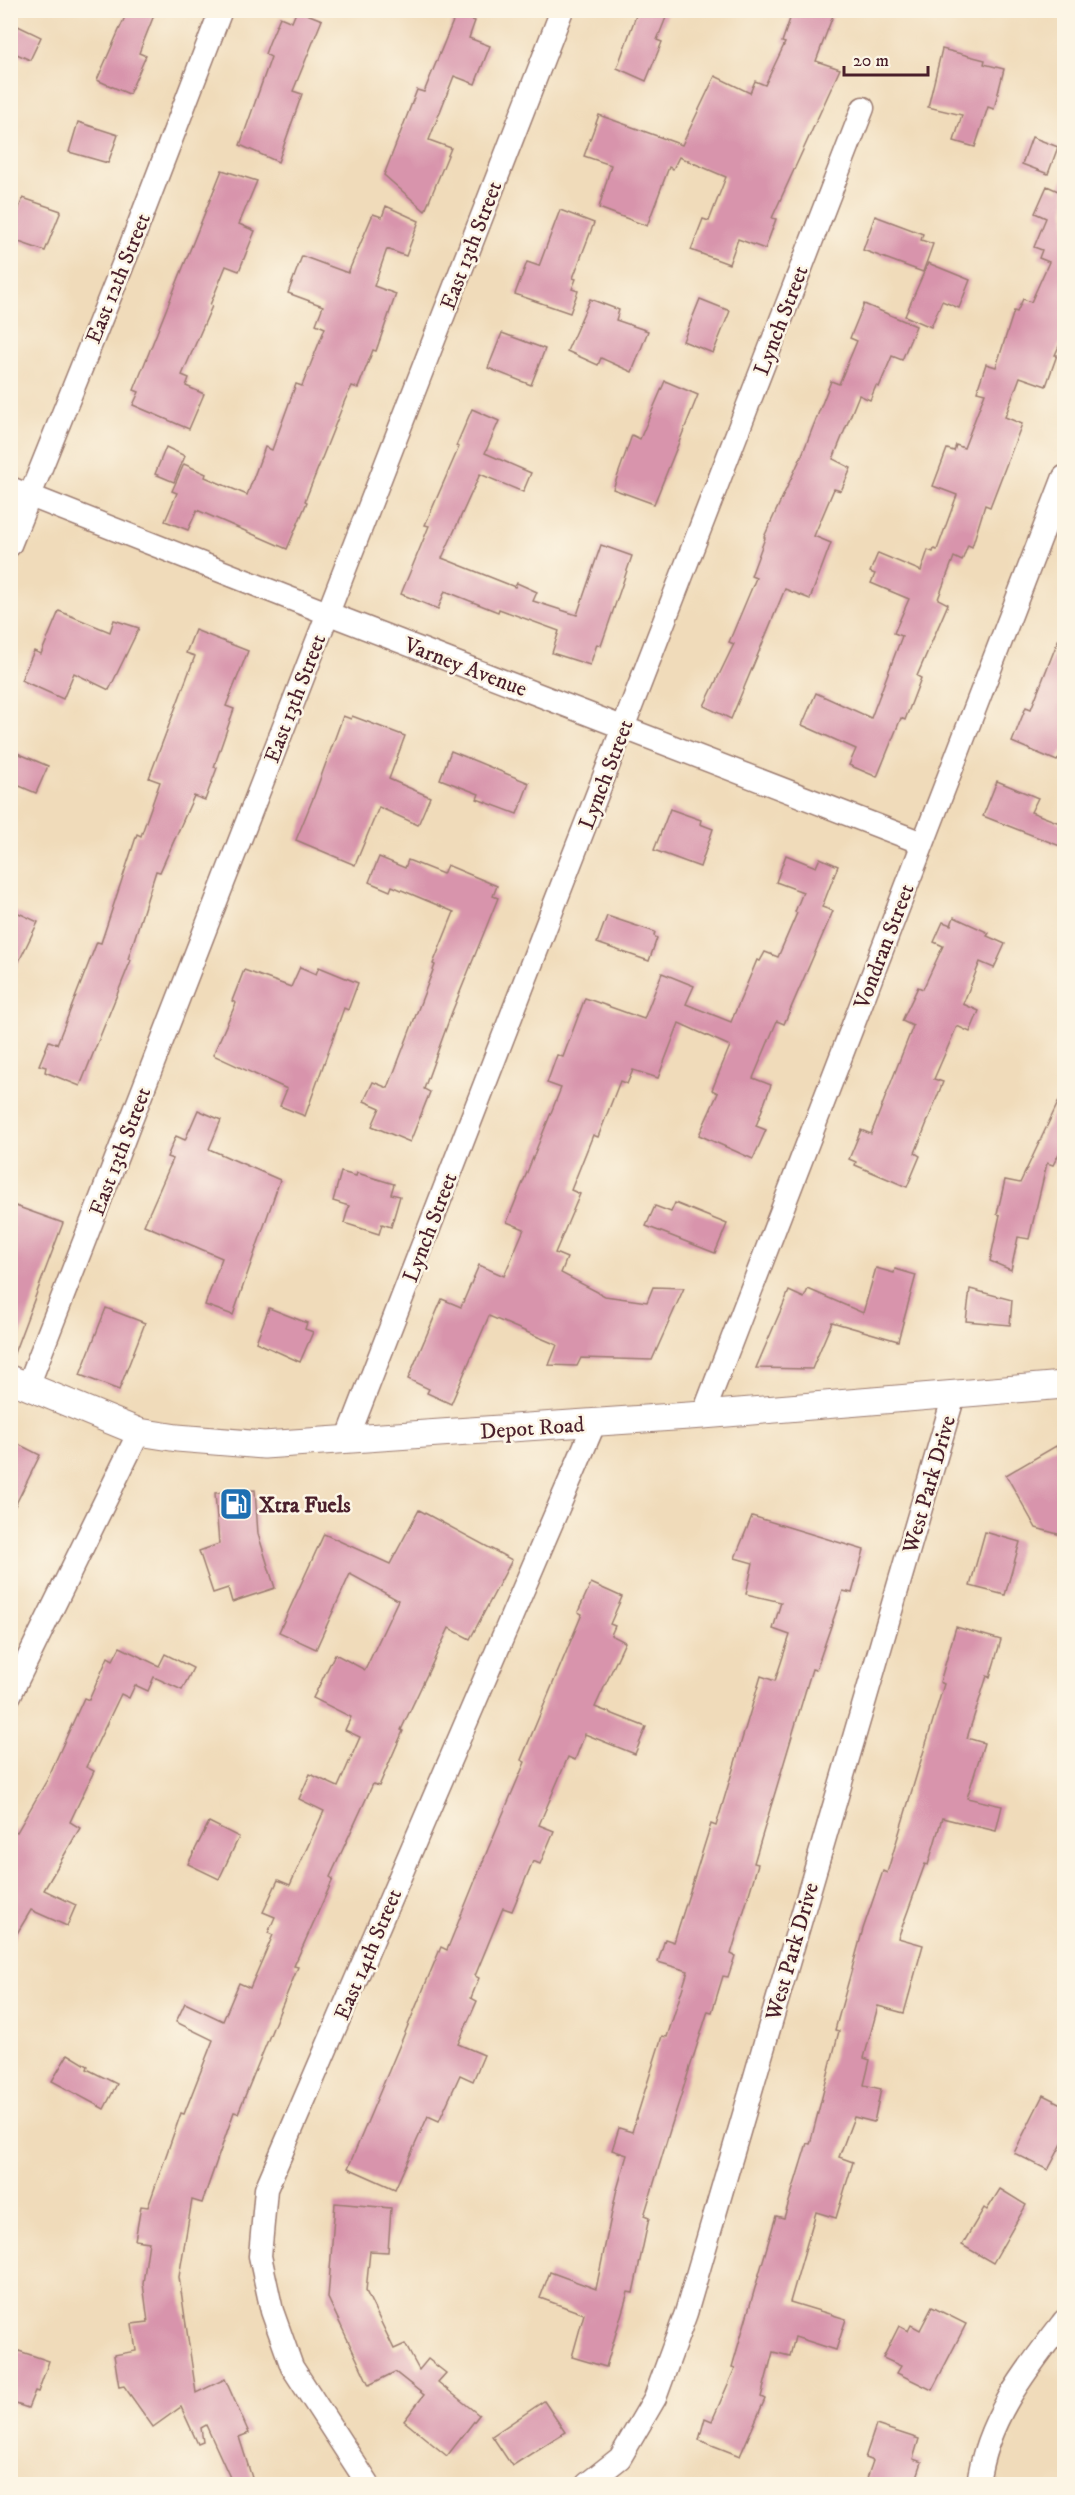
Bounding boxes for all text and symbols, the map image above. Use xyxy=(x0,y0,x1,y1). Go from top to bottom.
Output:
scale bar xyxy=(844,39,928,77)
text: 20 m xyxy=(853,50,889,72)
street label: East 13th Street xyxy=(434,177,508,314)
street label: East 12th Street xyxy=(80,209,157,348)
street label: Lynch Street xyxy=(748,262,815,379)
street label: East 13th Street xyxy=(258,630,332,767)
street label: Varney Avenue xyxy=(399,631,531,703)
street label: Lynch Street xyxy=(573,716,640,833)
street label: Vondran Street xyxy=(848,880,921,1014)
street label: East 13th Street xyxy=(83,1083,157,1220)
street label: Lynch Street xyxy=(397,1169,464,1286)
street label: Depot Road xyxy=(479,1411,585,1446)
street label: West Park Drive xyxy=(897,1412,962,1557)
fuel station icon: Xtra Fuels xyxy=(218,1486,254,1522)
place label: Xtra Fuels xyxy=(259,1492,351,1519)
street label: West Park Drive xyxy=(760,1879,825,2024)
street label: East 14th Street xyxy=(329,1885,408,2024)

